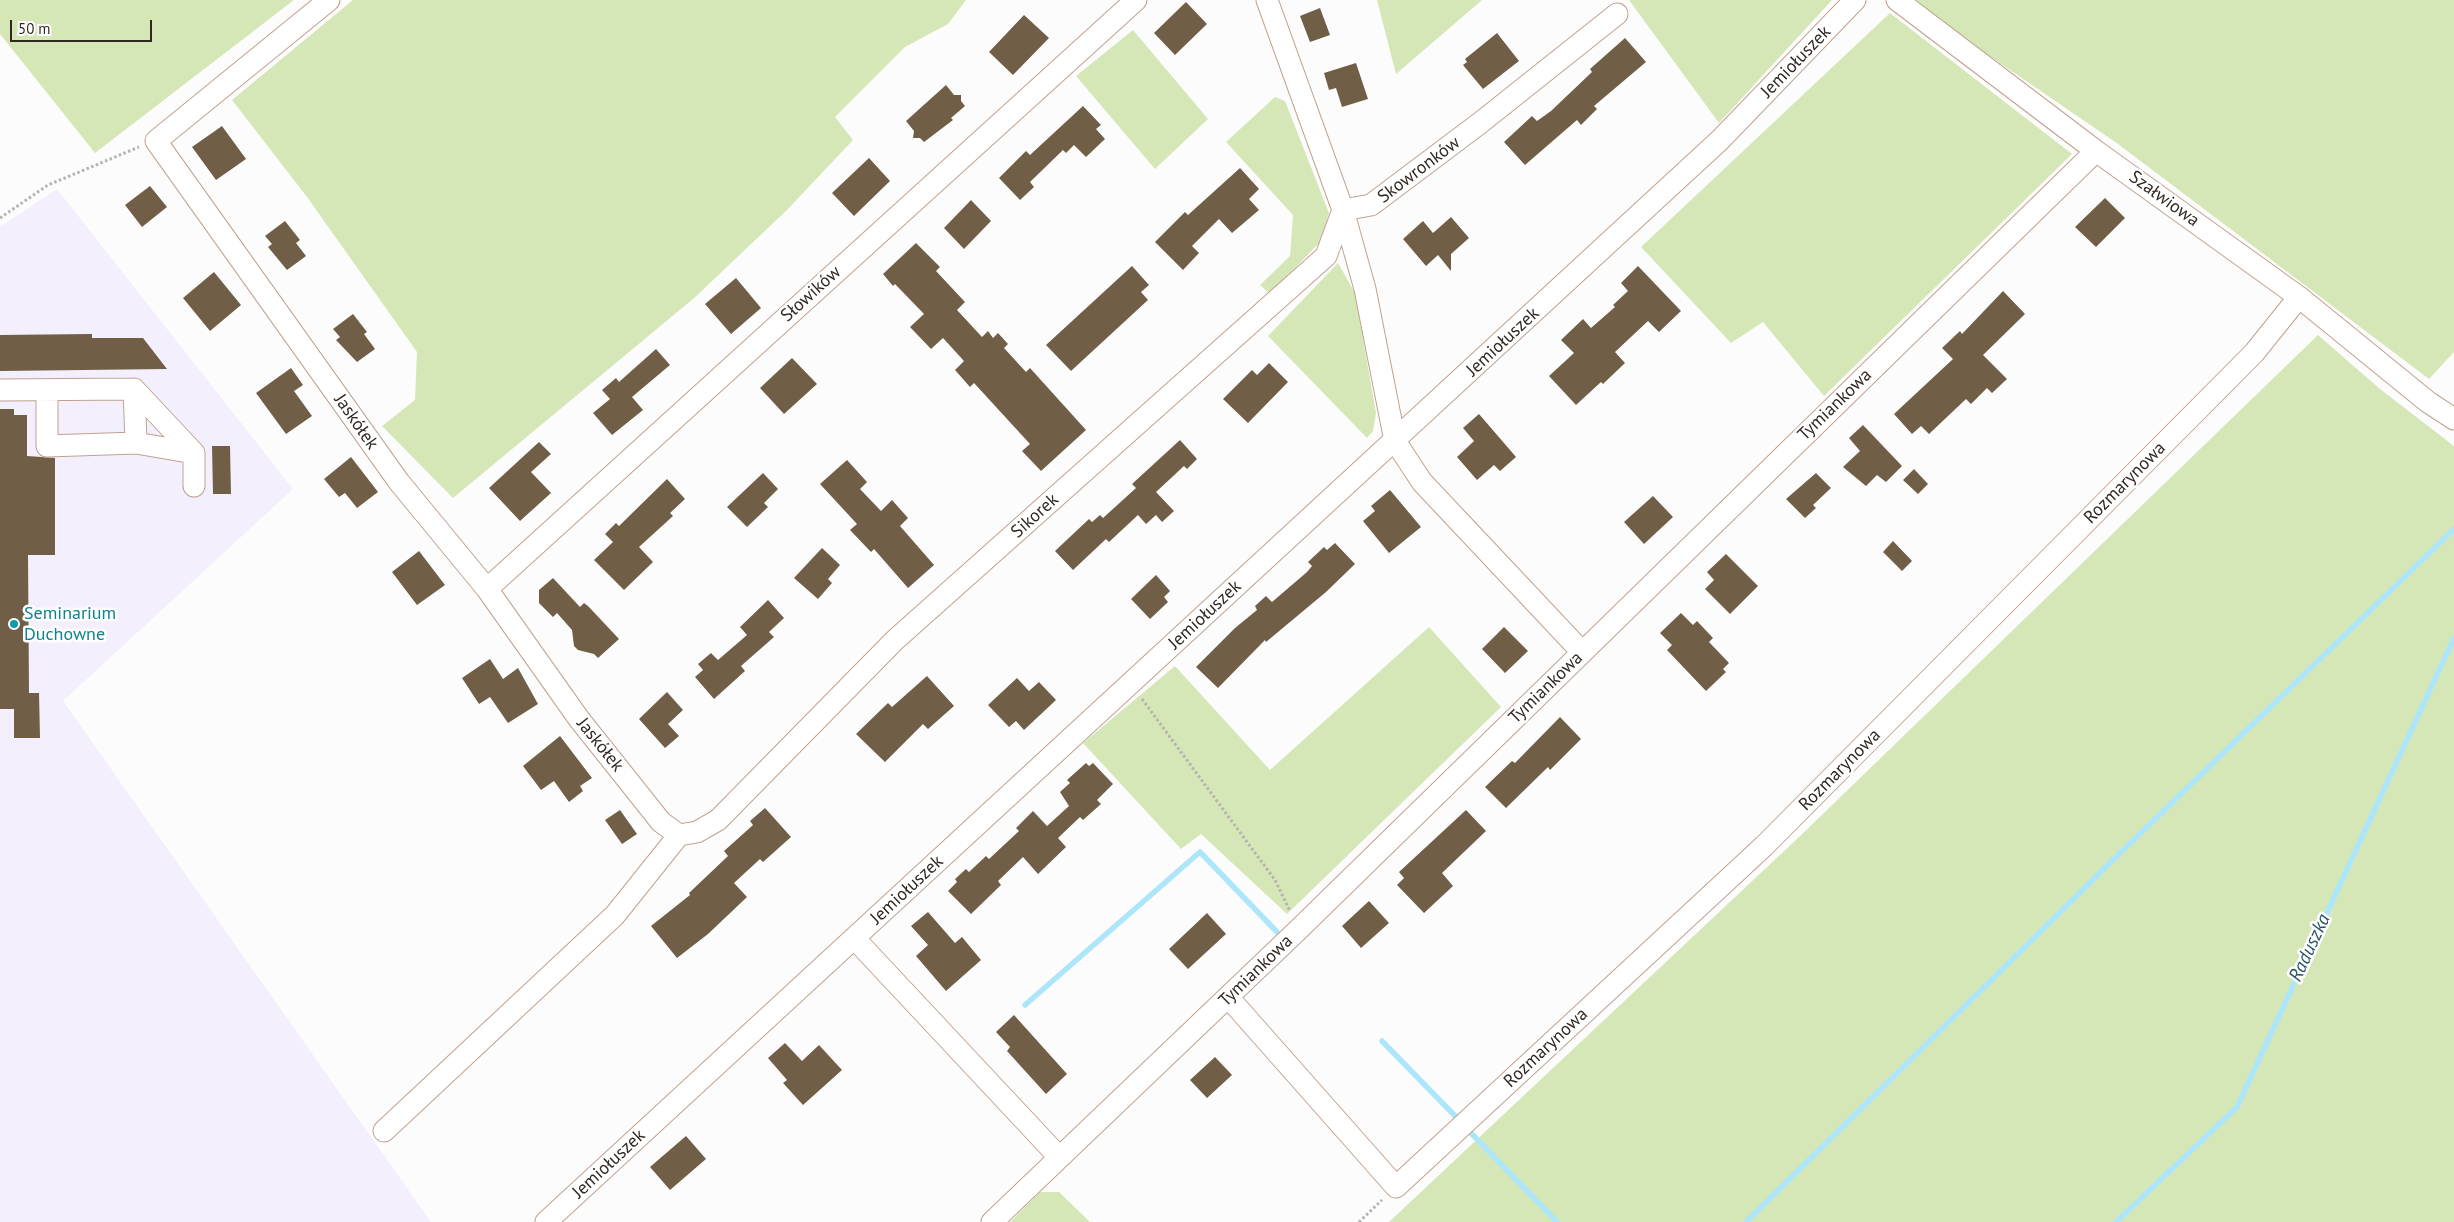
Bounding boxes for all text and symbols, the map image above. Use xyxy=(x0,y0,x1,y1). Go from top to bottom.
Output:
scale bar xyxy=(12,10,155,42)
text: 50 m xyxy=(18,19,51,38)
street label: Jemiołuszek xyxy=(1756,22,1836,102)
street label: Skowronków xyxy=(1374,132,1464,208)
street label: Szałwiowa xyxy=(2125,166,2203,232)
street label: Słowików xyxy=(776,261,846,327)
street label: Jemiołuszek xyxy=(1462,303,1544,381)
street label: Tymiankowa xyxy=(1794,364,1876,446)
street label: Jaskółek xyxy=(329,390,383,454)
street label: Rozmarynowa xyxy=(2080,438,2170,528)
street label: Sikorek xyxy=(1007,489,1063,543)
street label: Jemiołuszek xyxy=(1164,576,1246,654)
place label: Seminarium Duchowne xyxy=(24,603,116,646)
marker: Seminarium Duchowne xyxy=(8,618,20,630)
street label: Tymiankowa xyxy=(1505,647,1587,729)
street label: Jaskółek xyxy=(572,714,628,776)
street label: Rozmarynowa xyxy=(1795,725,1885,815)
street label: Jemiołuszek xyxy=(866,851,948,929)
water label: Raduszka xyxy=(2285,911,2335,985)
street label: Tymiankowa xyxy=(1215,930,1297,1012)
street label: Rozmarynowa xyxy=(1500,1004,1592,1092)
street label: Jemiołuszek xyxy=(568,1125,650,1203)

